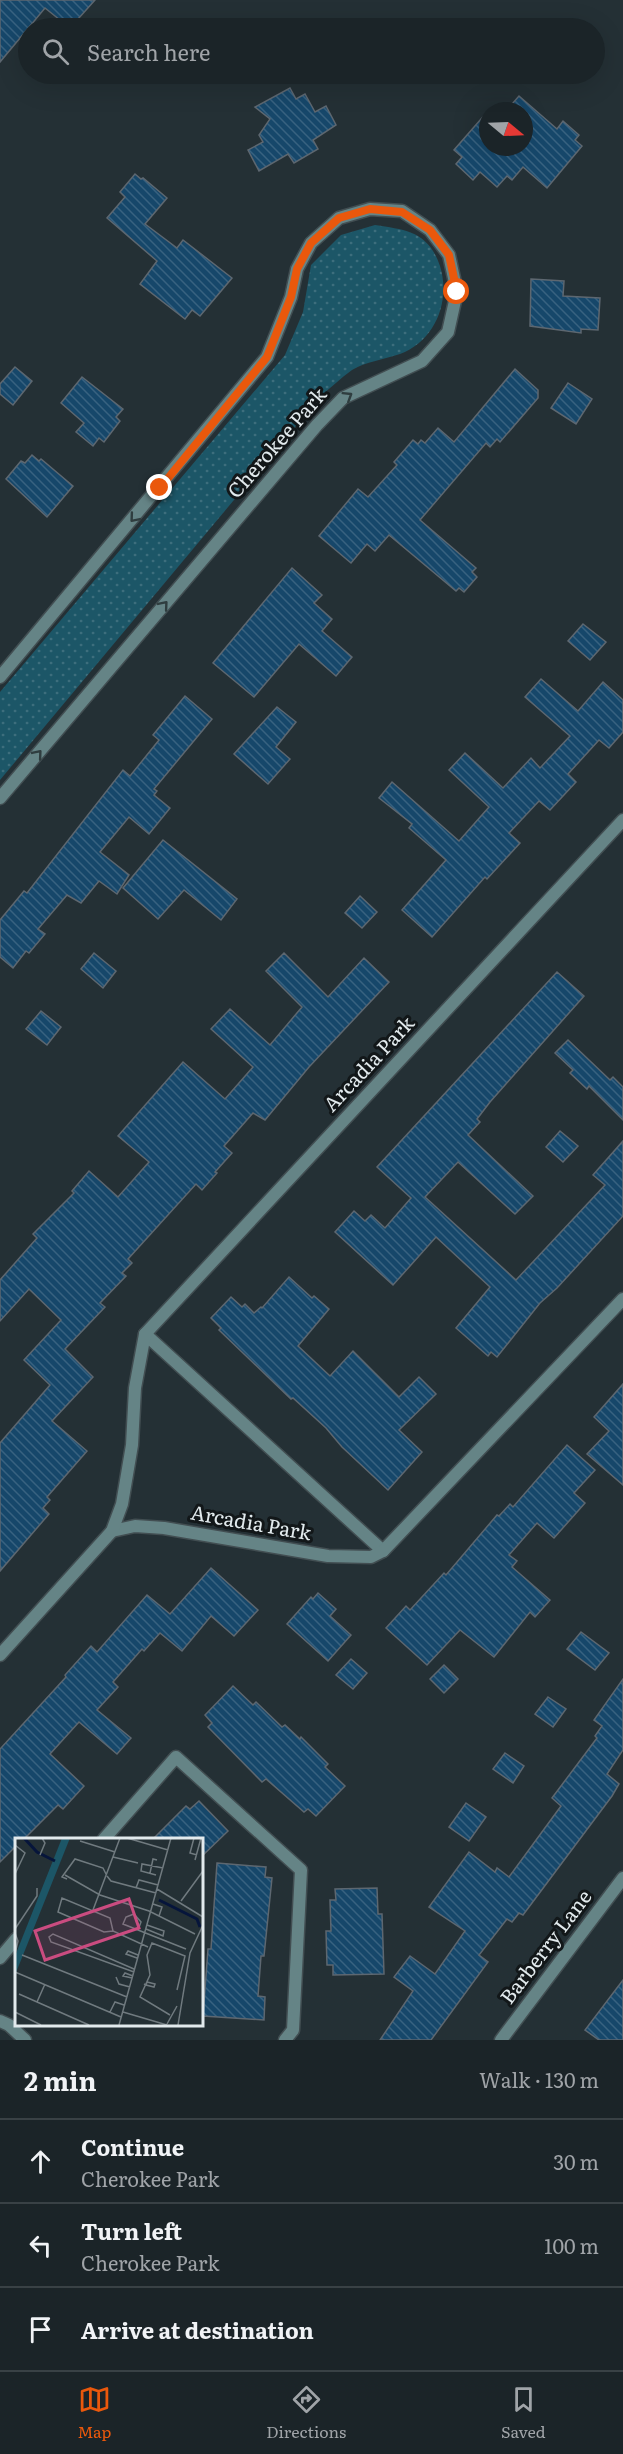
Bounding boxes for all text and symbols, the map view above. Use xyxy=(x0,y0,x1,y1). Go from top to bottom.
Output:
search box xyxy=(18,18,605,84)
icon: search xyxy=(39,35,72,68)
text: Search here xyxy=(87,35,210,68)
north arrow xyxy=(479,102,533,156)
route start xyxy=(443,278,469,304)
street label: Cherokee Park xyxy=(219,379,333,504)
one-way arrow xyxy=(342,392,352,404)
route end xyxy=(146,474,172,500)
one-way arrow xyxy=(131,511,142,522)
one-way arrow xyxy=(157,601,168,612)
one-way arrow xyxy=(31,750,42,761)
street label: Arcadia Park xyxy=(315,1007,421,1117)
street label: Arcadia Park xyxy=(189,1496,315,1547)
inset map xyxy=(15,1838,202,2025)
street label: Barberry Lane xyxy=(491,1882,597,2009)
text: 2 min xyxy=(24,2060,97,2099)
text: Walk · 130 m xyxy=(479,2064,599,2094)
text: Continue xyxy=(81,2130,184,2163)
icon: ahead xyxy=(24,2145,57,2178)
text: 30 m xyxy=(553,2146,599,2176)
text: Cherokee Park xyxy=(81,2163,219,2193)
text: Turn left xyxy=(81,2214,182,2247)
icon: left xyxy=(24,2229,57,2262)
text: 100 m xyxy=(544,2230,599,2260)
text: Cherokee Park xyxy=(81,2247,219,2277)
icon: arrive xyxy=(24,2313,57,2346)
text: Arrive at destination xyxy=(81,2313,314,2346)
tab: Map xyxy=(77,2383,111,2443)
tab: Directions xyxy=(266,2383,346,2443)
tab: Saved xyxy=(501,2383,546,2443)

